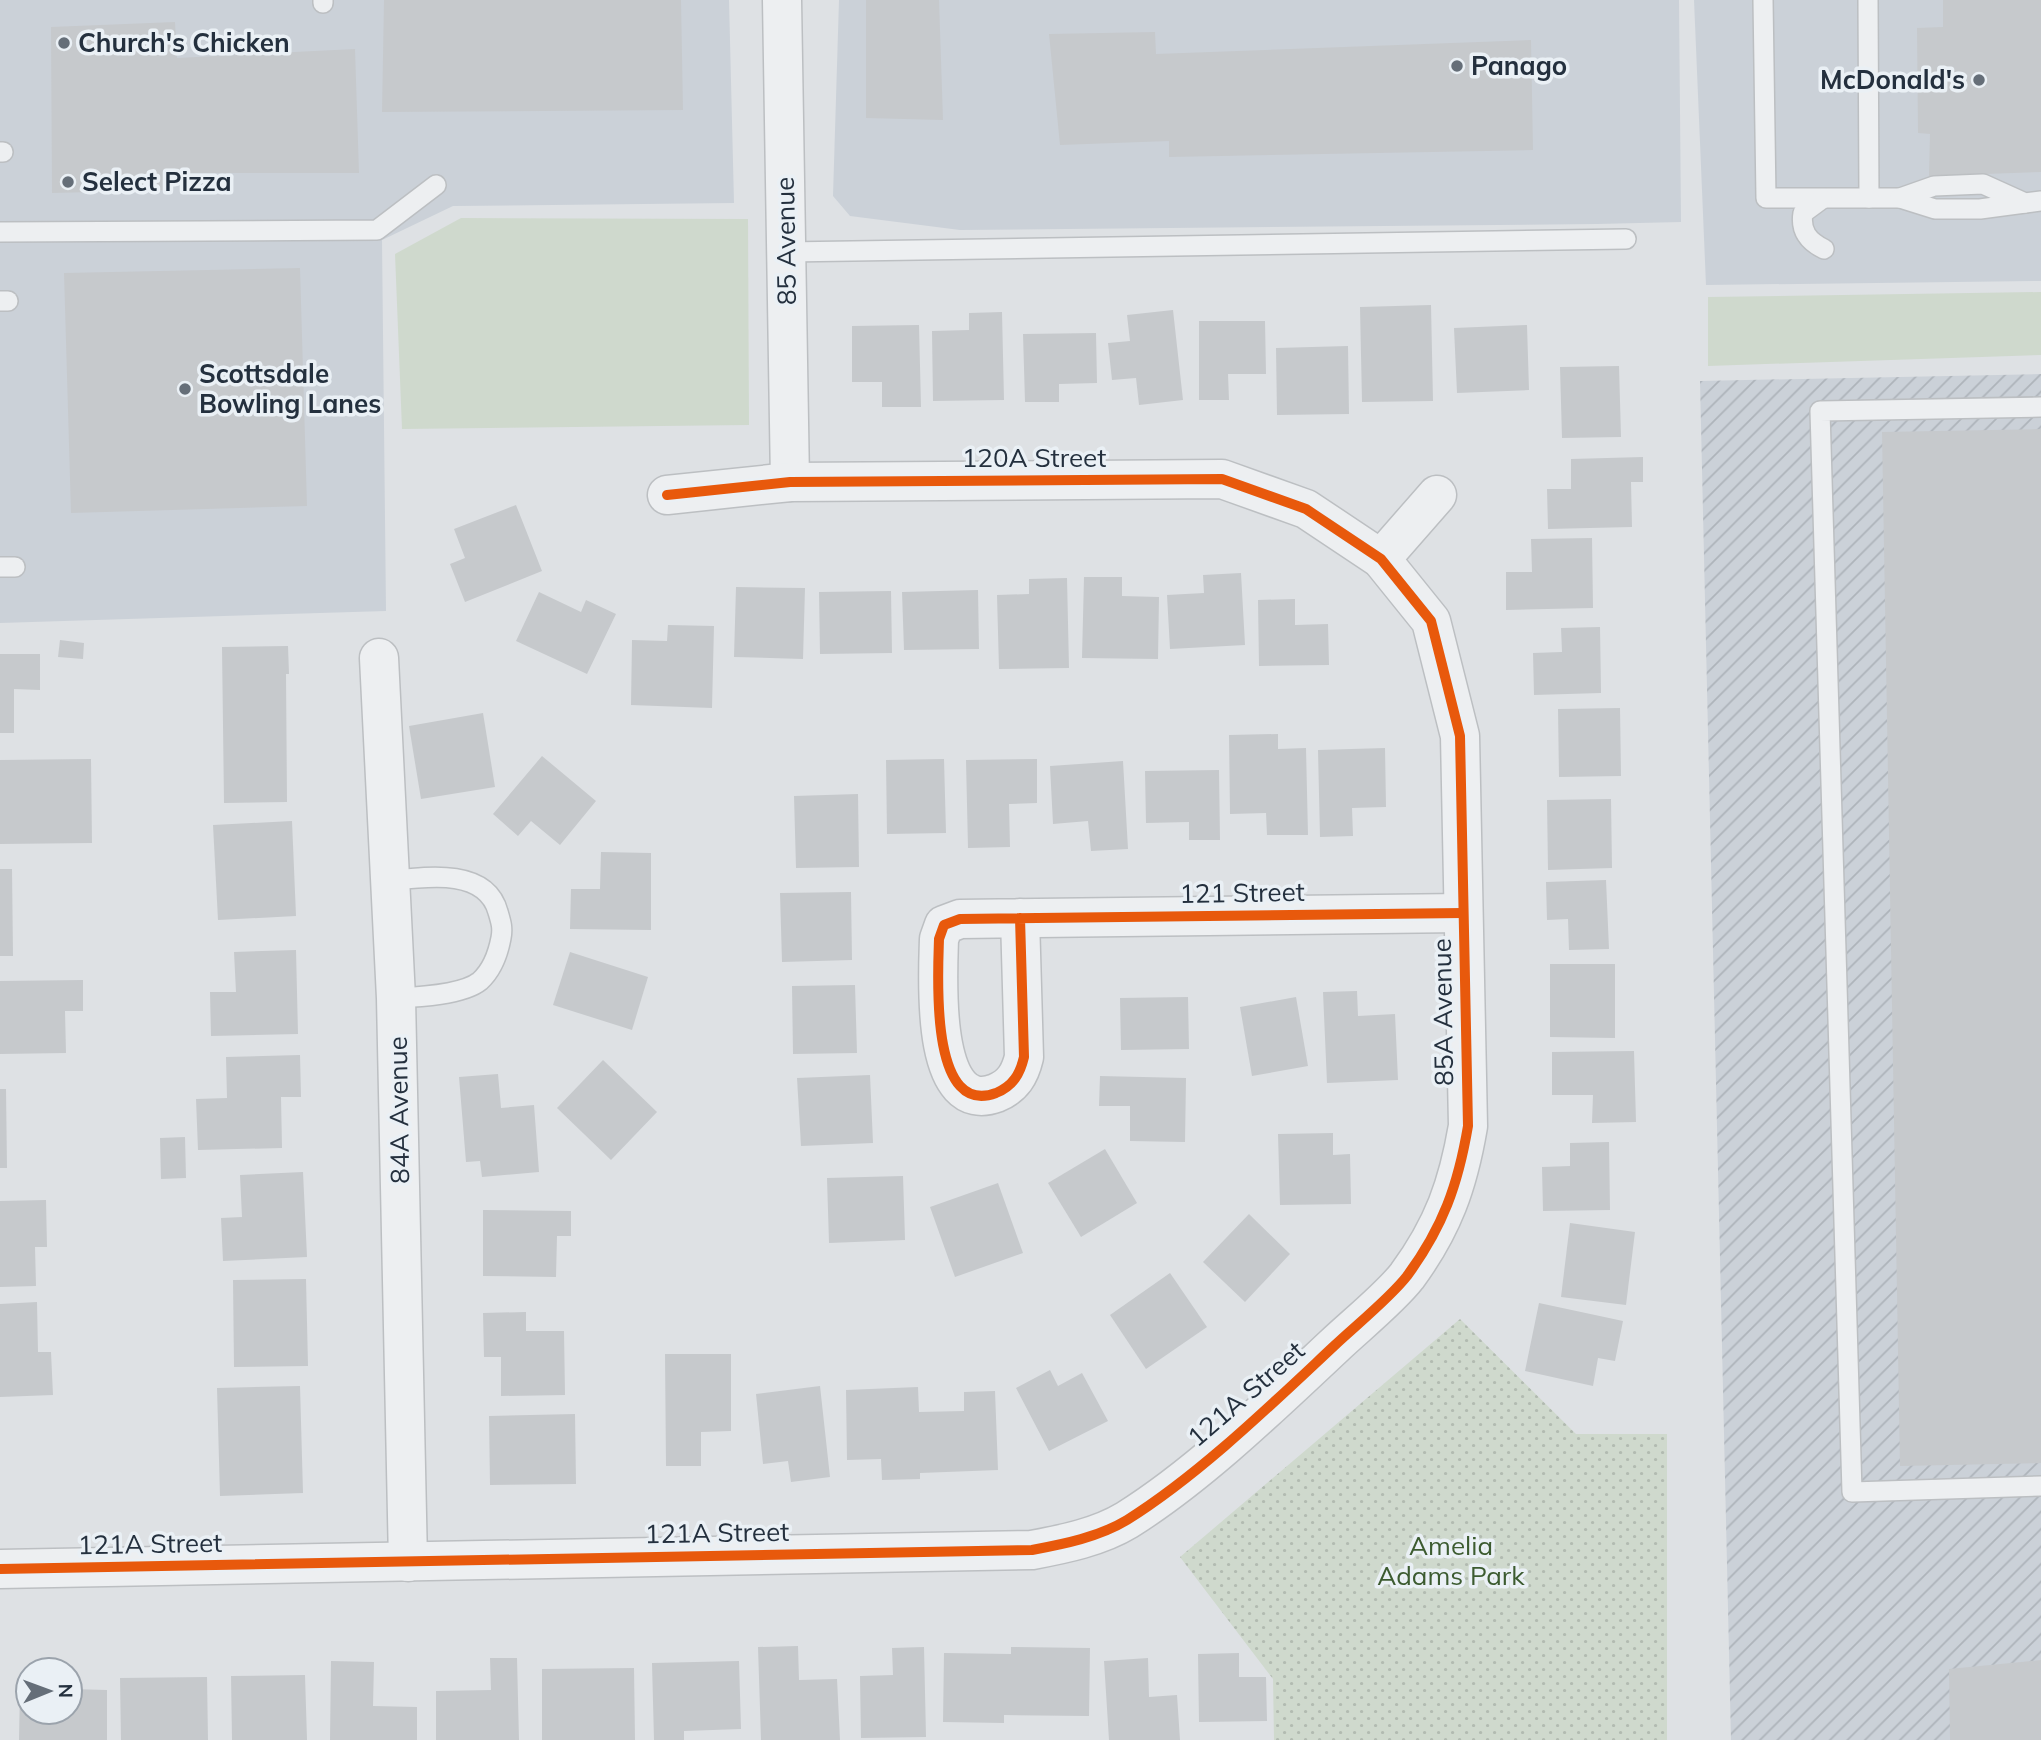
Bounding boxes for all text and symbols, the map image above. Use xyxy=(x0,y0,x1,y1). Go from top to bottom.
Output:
place label: Church's Chicken xyxy=(78,26,290,59)
marker: Church's Chicken xyxy=(56,35,72,51)
place label: Panago xyxy=(1471,49,1567,82)
marker: Panago xyxy=(1449,58,1465,74)
place label: McDonald's xyxy=(1820,63,1965,96)
marker: McDonald's xyxy=(1971,72,1987,88)
place label: Select Pizza xyxy=(82,165,232,198)
marker: Select Pizza xyxy=(60,174,76,190)
street label: 85 Avenue xyxy=(768,176,803,306)
place label: Scottsdale Bowling Lanes xyxy=(199,357,381,420)
marker: Scottsdale Bowling Lanes xyxy=(177,381,193,397)
street label: 120A Street xyxy=(962,441,1106,474)
street label: 121 Street xyxy=(1179,875,1305,910)
street label: 85A Avenue xyxy=(1425,938,1460,1086)
street label: 84A Avenue xyxy=(381,1036,416,1184)
street label: 121A Street xyxy=(1180,1334,1311,1454)
street label: 121A Street xyxy=(644,1515,790,1550)
street label: 121A Street xyxy=(77,1526,223,1561)
park label: Amelia Adams Park xyxy=(1377,1529,1525,1592)
north arrow xyxy=(14,1656,84,1726)
text: N xyxy=(54,1683,78,1698)

